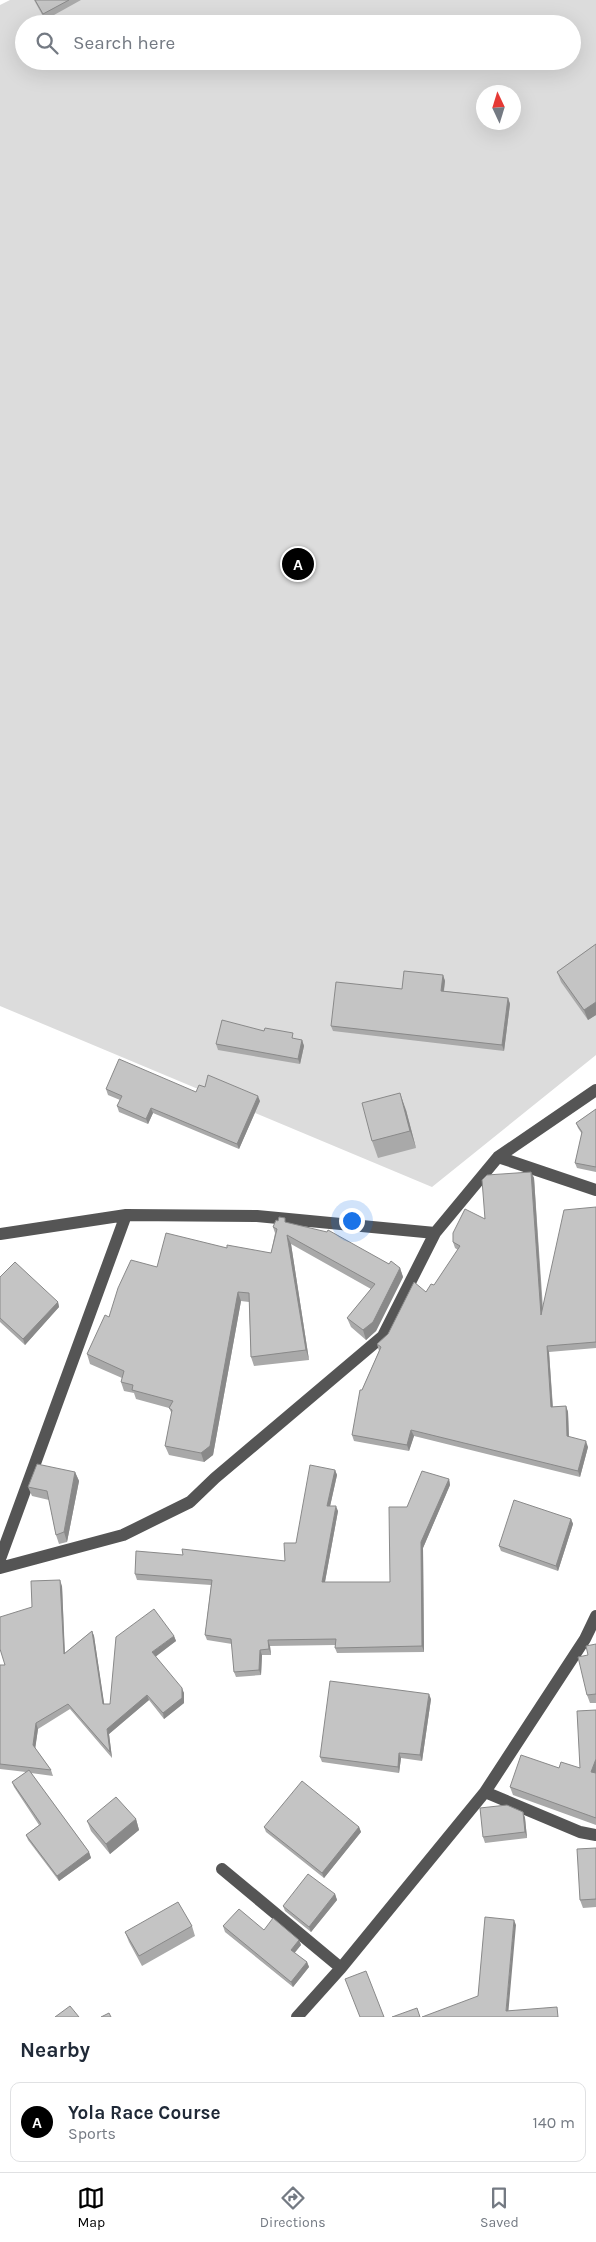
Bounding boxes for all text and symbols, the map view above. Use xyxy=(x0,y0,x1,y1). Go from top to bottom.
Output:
search box xyxy=(15,15,581,70)
icon: search xyxy=(33,29,61,57)
text: Search here xyxy=(73,32,175,54)
north arrow xyxy=(476,85,521,130)
pin: A xyxy=(282,545,314,583)
your location xyxy=(339,1208,365,1234)
text: Nearby xyxy=(20,2038,90,2062)
text: Yola Race Course xyxy=(68,2102,221,2124)
text: A xyxy=(32,2113,42,2132)
text: 140 m xyxy=(533,2113,575,2132)
text: Sports xyxy=(68,2124,116,2143)
tab: Map xyxy=(77,2184,105,2231)
tab: Directions xyxy=(260,2184,326,2231)
tab: Saved xyxy=(480,2184,519,2231)

